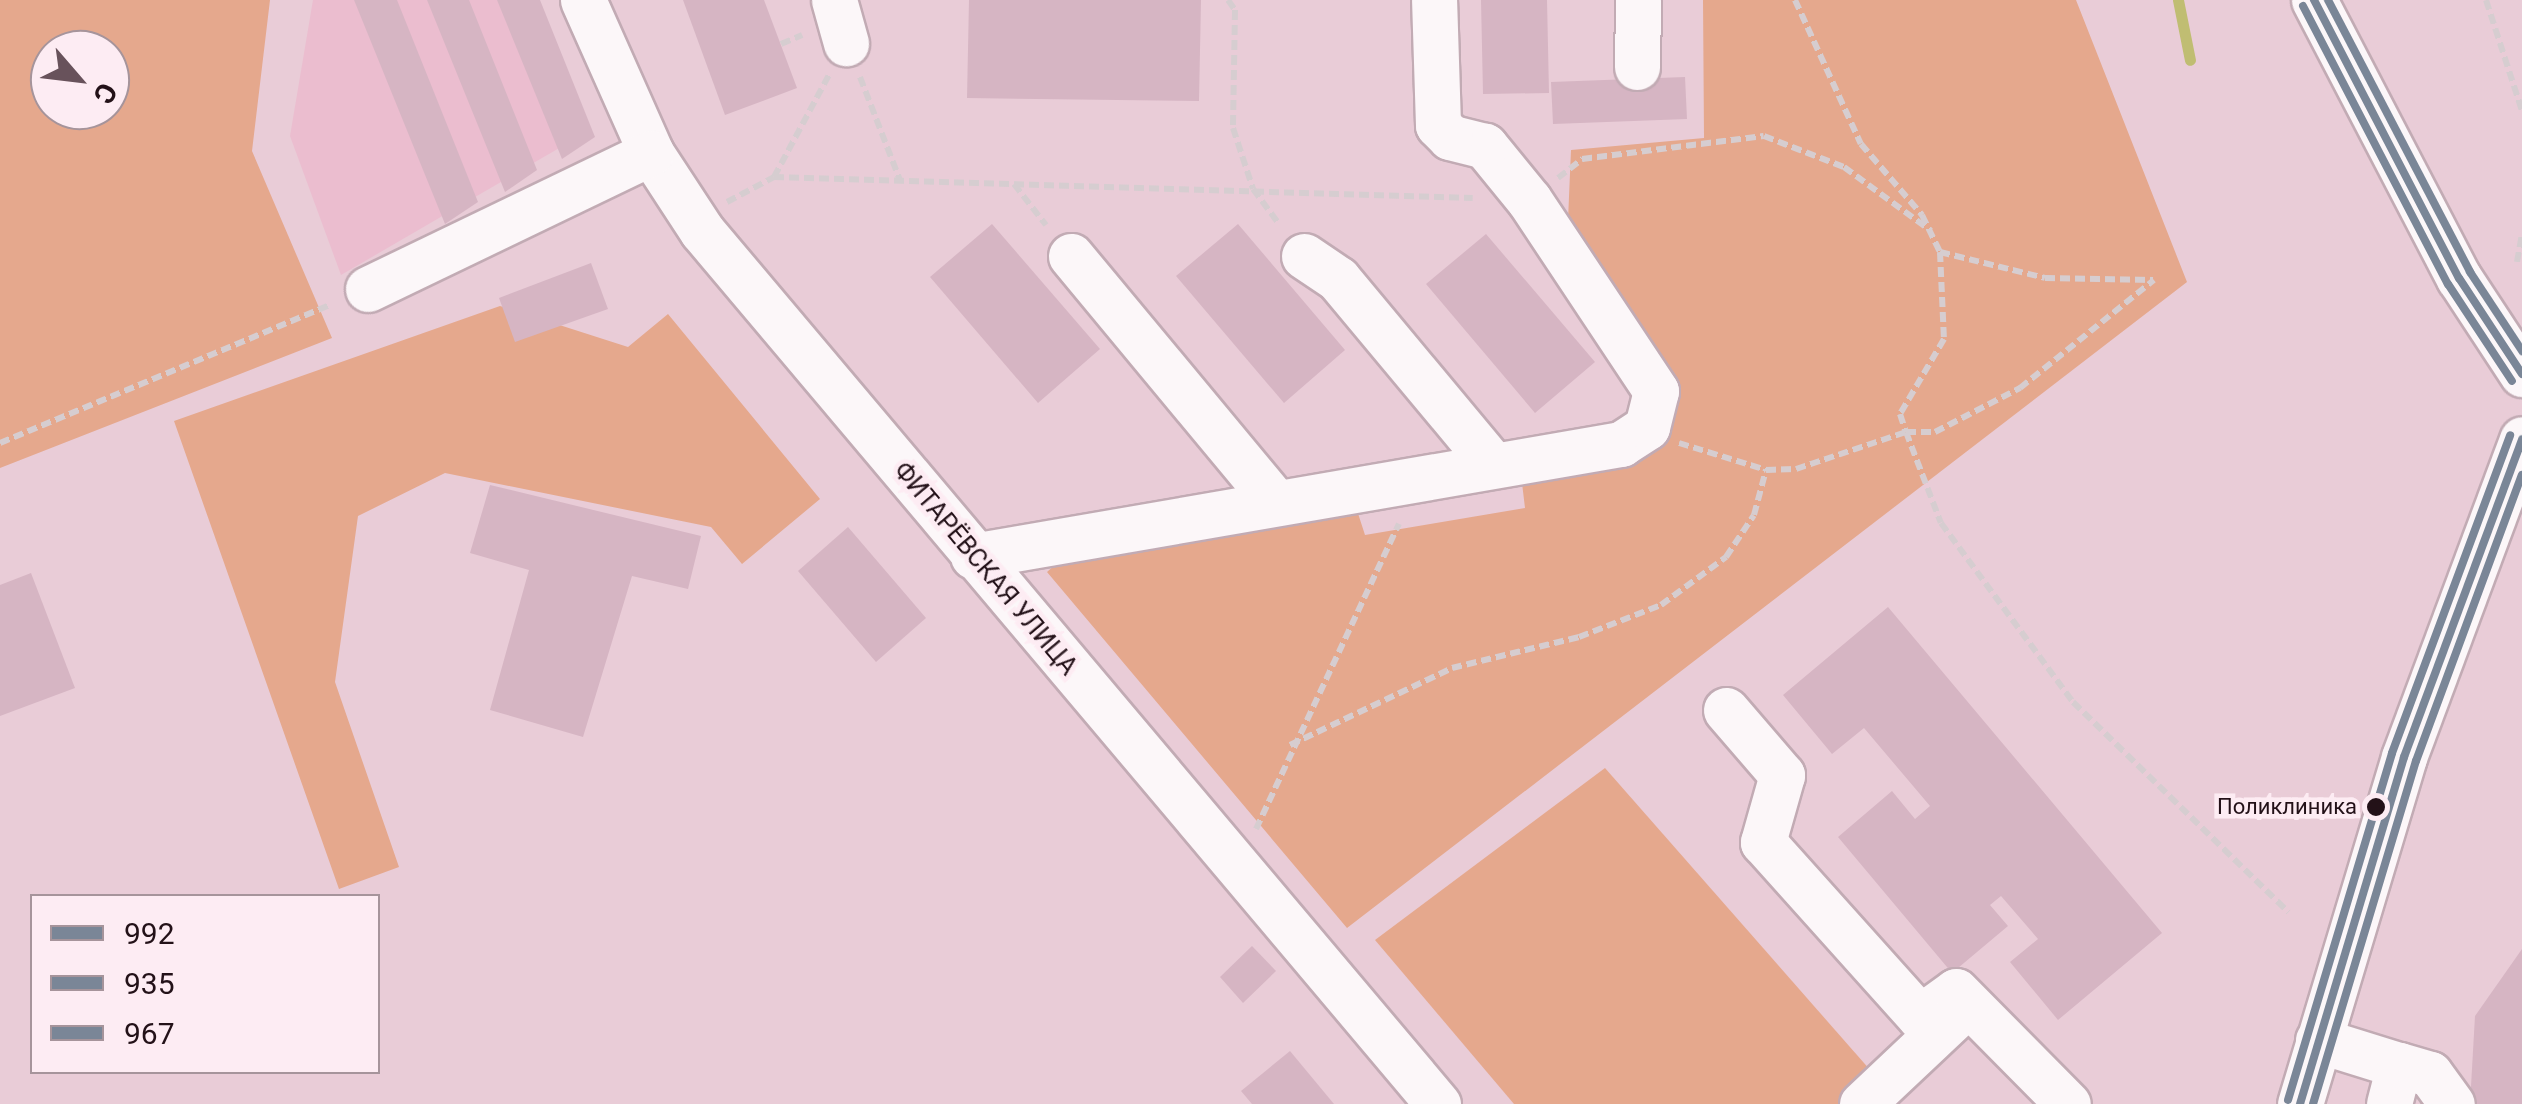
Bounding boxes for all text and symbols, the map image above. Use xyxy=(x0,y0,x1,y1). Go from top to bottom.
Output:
north arrow xyxy=(30,30,130,130)
text: С xyxy=(86,78,124,109)
street label: ФИТАРЁВСКАЯ УЛИЦА xyxy=(887,456,1083,682)
place label: Поликлиника xyxy=(2217,794,2357,820)
marker: Поликлиника xyxy=(2366,797,2386,817)
legend xyxy=(30,894,380,1074)
text: 992 xyxy=(124,916,175,951)
text: 935 xyxy=(124,966,175,1001)
text: 967 xyxy=(124,1016,175,1051)

